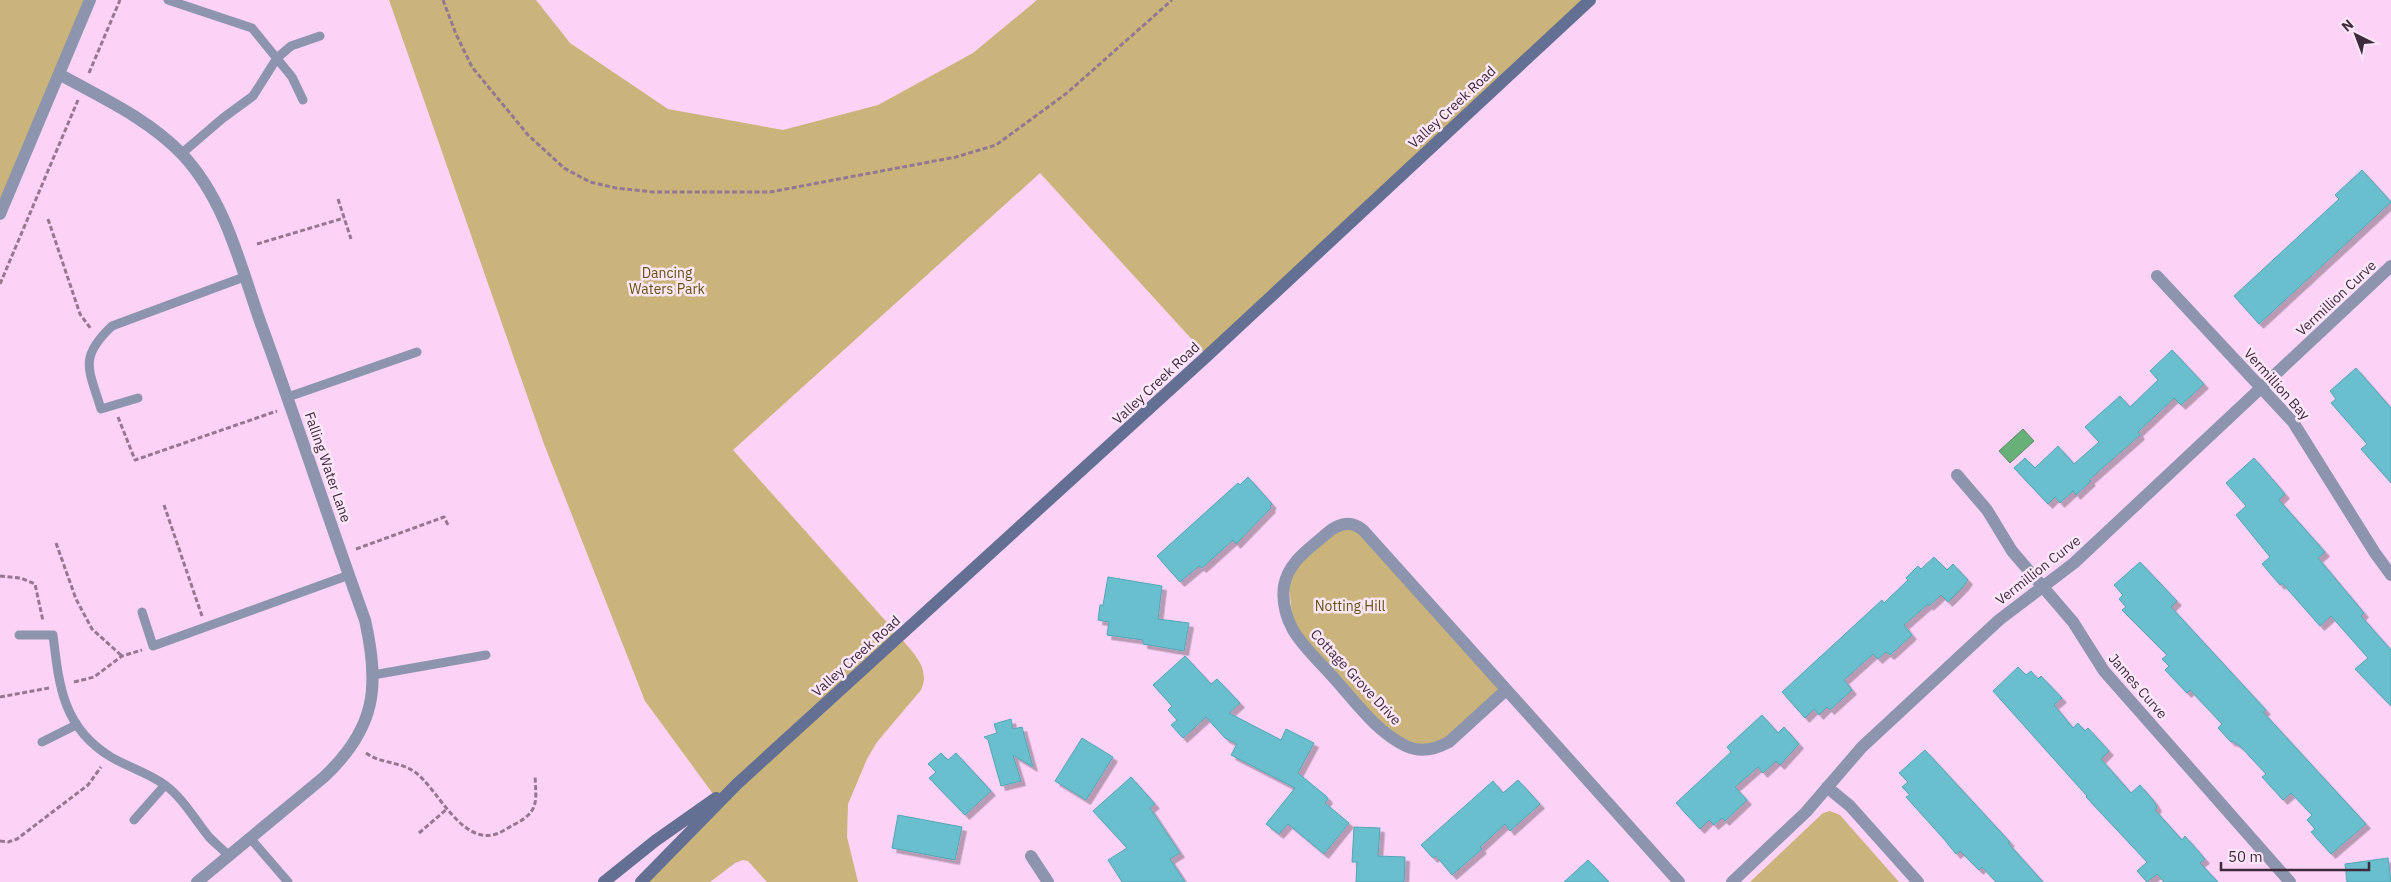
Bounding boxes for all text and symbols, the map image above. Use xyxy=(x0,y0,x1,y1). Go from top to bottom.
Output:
north arrow xyxy=(2331,10,2381,60)
text: N xyxy=(2338,15,2357,35)
street label: Valley Creek Road xyxy=(1405,62,1499,152)
street label: Vermillion Curve xyxy=(2292,256,2380,340)
park label: Dancing Waters Park xyxy=(629,264,706,298)
street label: Valley Creek Road xyxy=(1109,338,1203,428)
street label: Vermillion Bay xyxy=(2240,344,2314,424)
street label: Falling Water Lane xyxy=(301,410,355,525)
street label: Vermillion Curve xyxy=(1992,531,2084,609)
park label: Notting Hill xyxy=(1315,597,1385,615)
street label: Valley Creek Road xyxy=(808,611,904,701)
street label: Cottage Grove Drive xyxy=(1307,625,1405,729)
street label: James Curve xyxy=(2105,650,2172,723)
scale bar xyxy=(2221,840,2368,872)
text: 50 m xyxy=(2228,847,2263,866)

